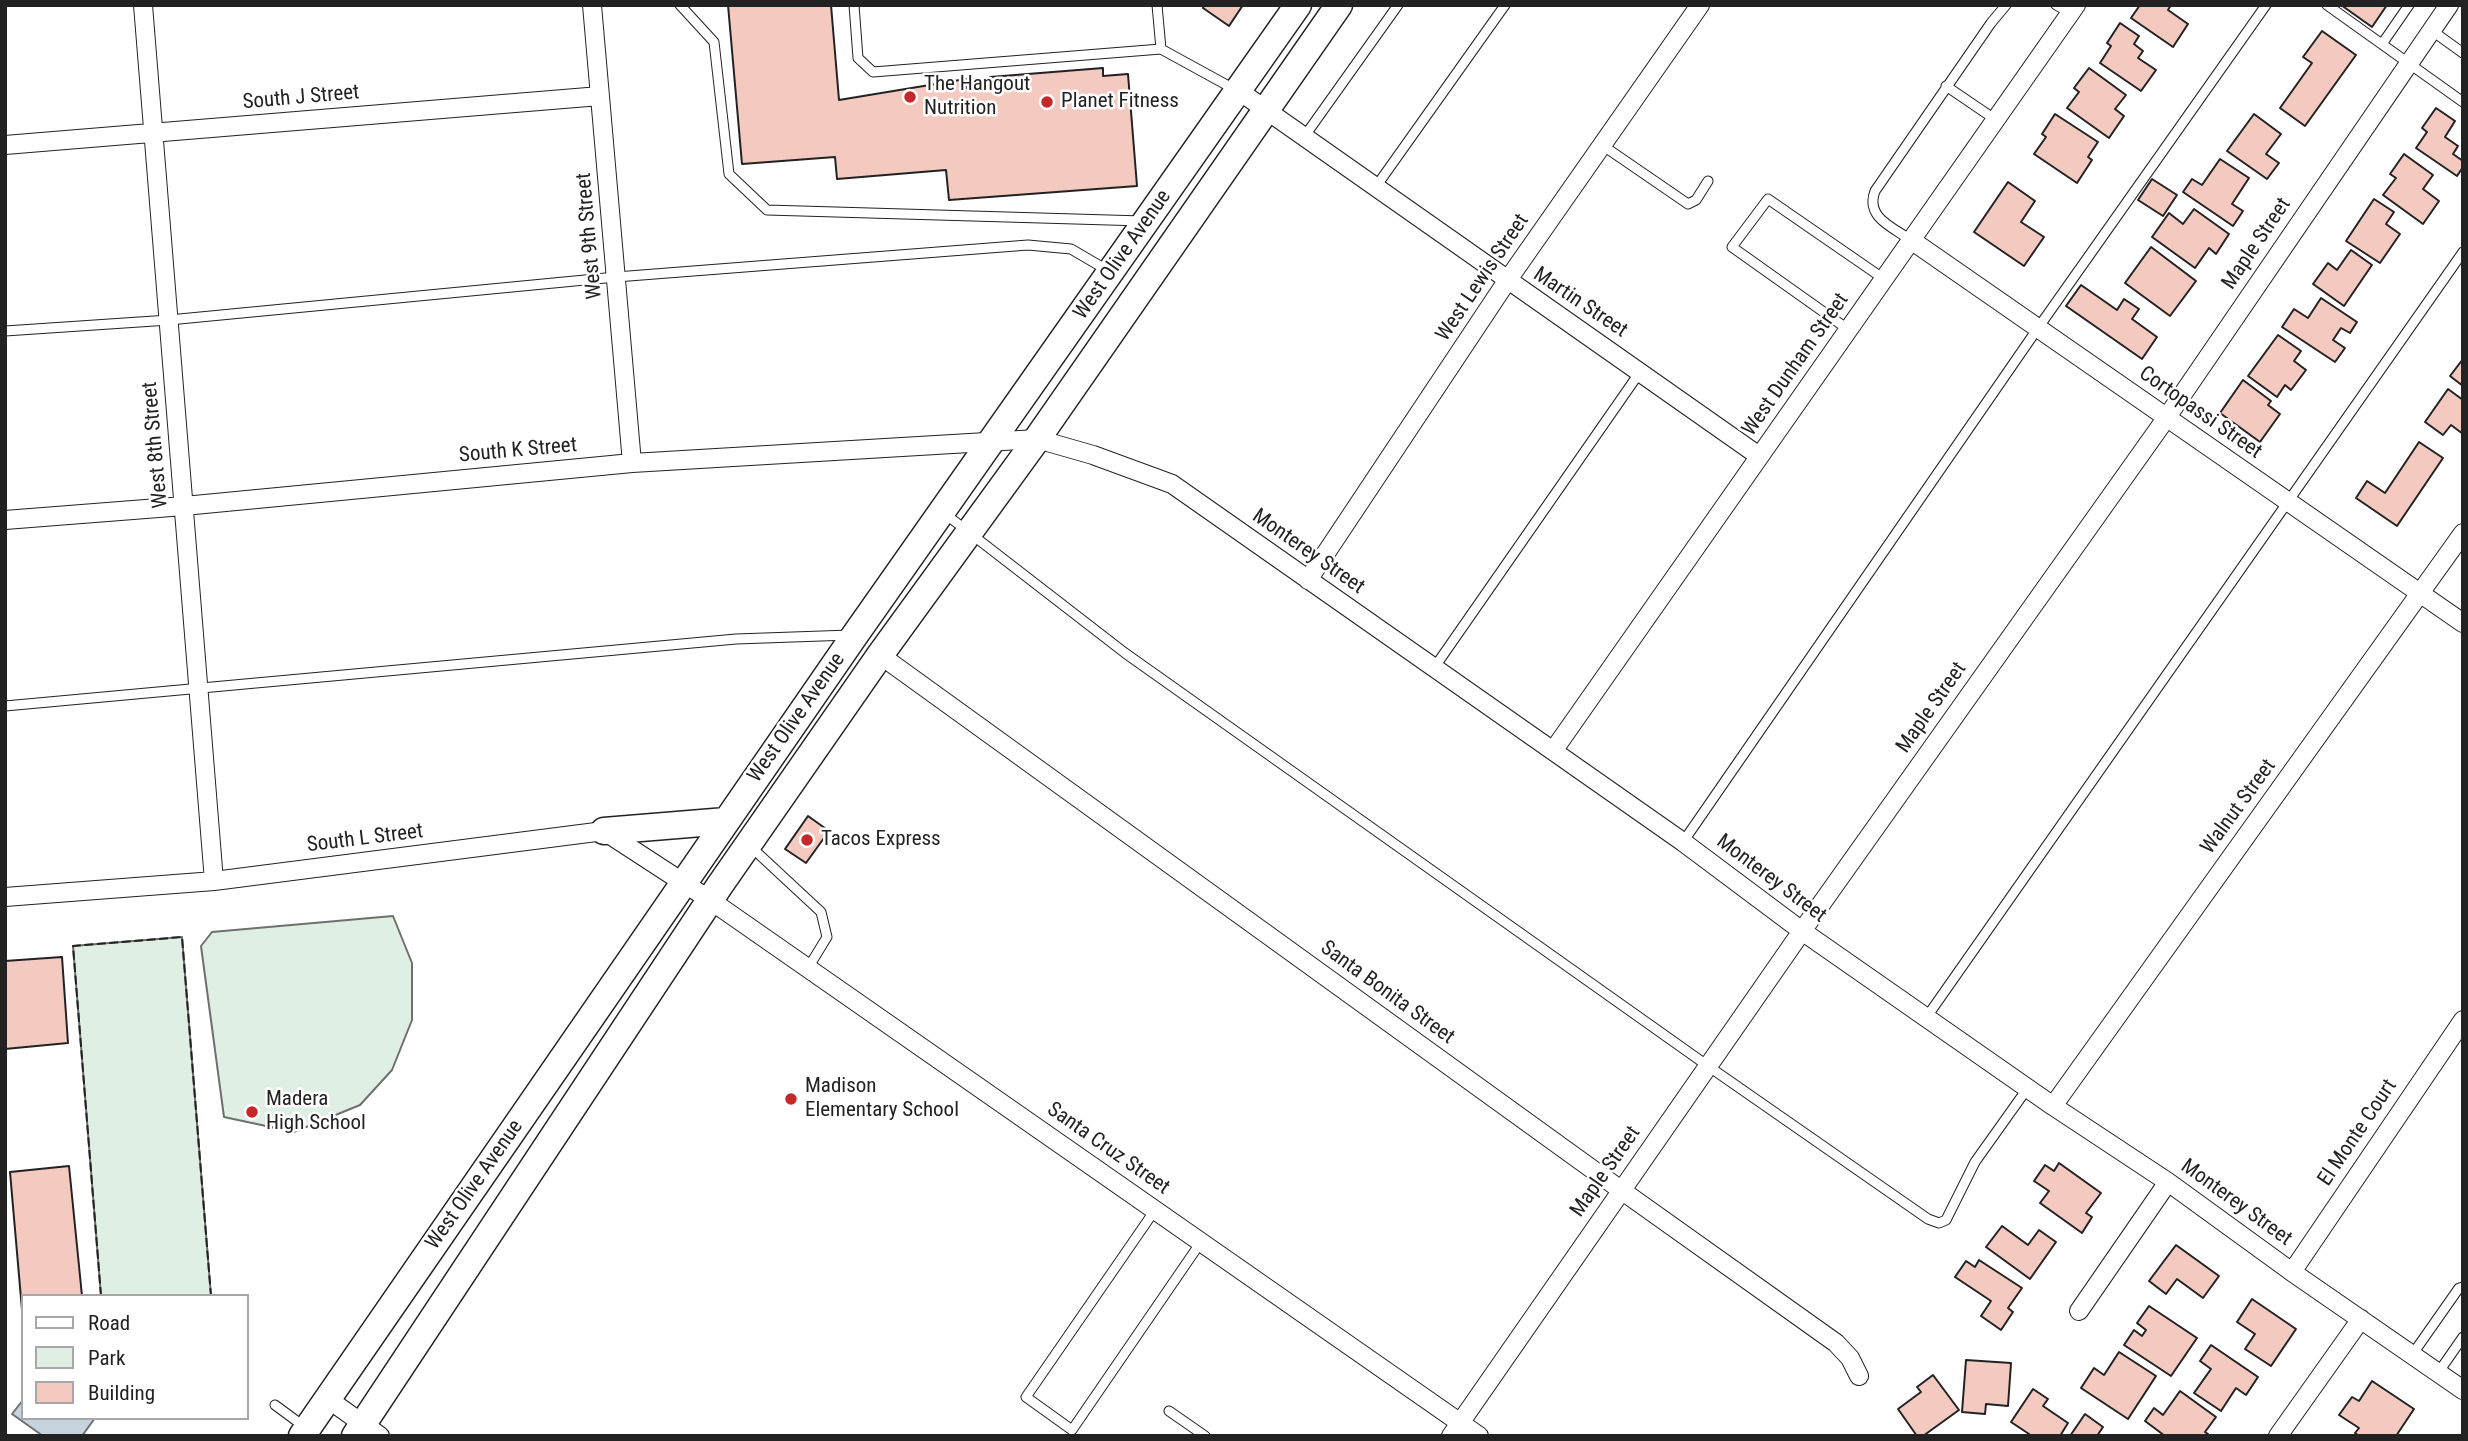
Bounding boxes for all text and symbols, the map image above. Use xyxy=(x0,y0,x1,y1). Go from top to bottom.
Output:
place label: The Hangout Nutrition xyxy=(924,72,1030,122)
street label: South J Street xyxy=(242,80,360,116)
marker: The Hangout Nutrition xyxy=(902,89,918,105)
place label: Planet Fitness xyxy=(1061,89,1179,115)
marker: Planet Fitness xyxy=(1039,94,1055,110)
street label: West 9th Street xyxy=(572,172,608,300)
street label: West Olive Avenue xyxy=(1069,185,1177,325)
street label: Maple Street xyxy=(2217,193,2297,295)
street label: West Lewis Street xyxy=(1431,210,1535,346)
street label: Martin Street xyxy=(1528,262,1632,344)
street label: West Dunham Street xyxy=(1737,289,1855,441)
street label: Cortopassi Street xyxy=(2134,361,2266,465)
street label: West 8th Street xyxy=(138,381,174,509)
street label: South K Street xyxy=(458,433,578,469)
street label: Monterey Street xyxy=(1247,504,1369,600)
street label: West Olive Avenue xyxy=(743,648,851,788)
street label: Maple Street xyxy=(1892,658,1972,758)
street label: Walnut Street xyxy=(2196,755,2282,859)
street label: South L Street xyxy=(306,819,424,859)
place label: Tacos Express xyxy=(821,827,941,853)
street label: Monterey Street xyxy=(1711,829,1831,929)
marker: Tacos Express xyxy=(799,832,815,848)
street label: Santa Bonita Street xyxy=(1315,936,1459,1050)
place label: Madison Elementary School xyxy=(805,1074,959,1124)
street label: El Monte Court xyxy=(2313,1075,2403,1191)
place label: Madera High School xyxy=(266,1087,366,1137)
marker: Madison Elementary School xyxy=(783,1091,799,1107)
street label: Santa Cruz Street xyxy=(1042,1097,1174,1201)
marker: Madera High School xyxy=(244,1104,260,1120)
street label: West Olive Avenue xyxy=(421,1115,529,1255)
street label: Maple Street xyxy=(1566,1122,1646,1222)
street label: Monterey Street xyxy=(2175,1154,2297,1252)
legend xyxy=(21,1294,248,1420)
text: Road xyxy=(88,1311,130,1335)
text: Park xyxy=(88,1346,125,1370)
text: Building xyxy=(88,1381,155,1405)

